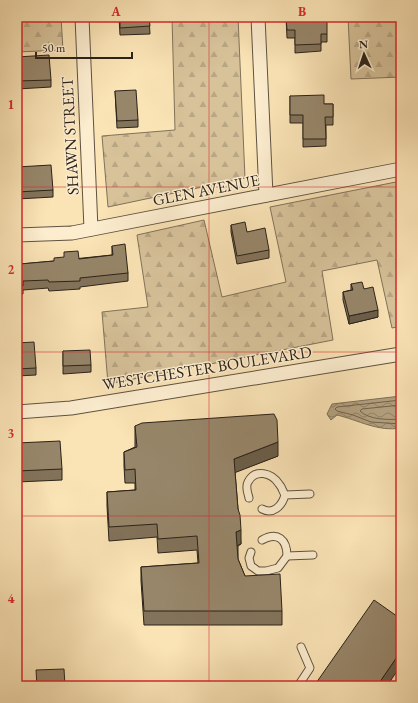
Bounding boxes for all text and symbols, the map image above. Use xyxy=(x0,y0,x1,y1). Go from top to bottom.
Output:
text: A xyxy=(110,3,121,20)
text: B xyxy=(298,3,306,20)
scale bar xyxy=(36,34,132,60)
north arrow xyxy=(344,34,384,74)
text: N xyxy=(359,37,368,51)
text: 50 m xyxy=(42,40,66,56)
street label: SHAWN STREET xyxy=(56,76,84,196)
text: 1 xyxy=(8,96,15,113)
street label: GLEN AVENUE xyxy=(151,169,261,211)
text: 2 xyxy=(8,261,15,278)
street label: WESTCHESTER BOULEVARD xyxy=(101,341,313,395)
text: 3 xyxy=(8,425,15,442)
text: 4 xyxy=(8,590,15,607)

